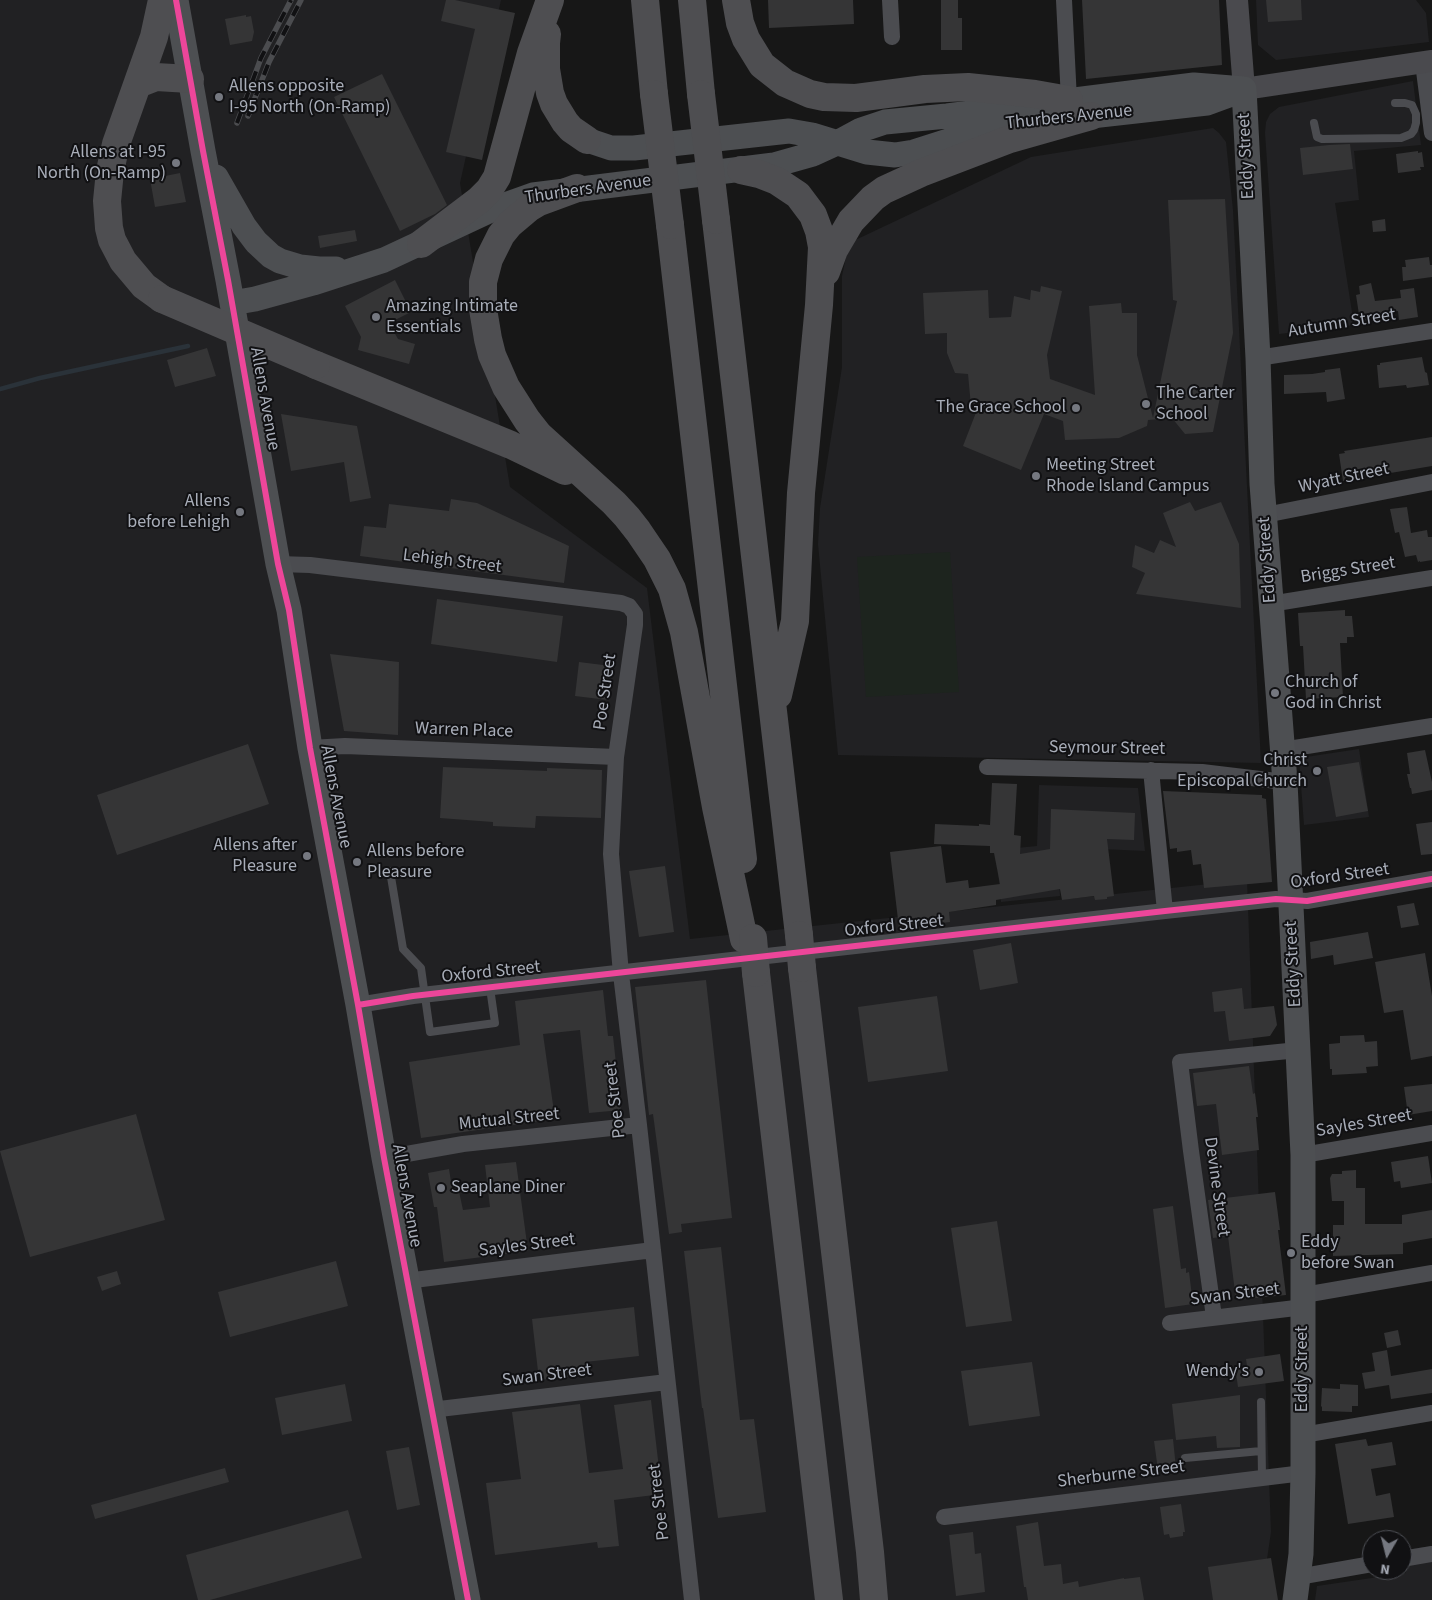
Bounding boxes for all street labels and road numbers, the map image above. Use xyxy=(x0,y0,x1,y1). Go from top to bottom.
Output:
street label: Thurbers Avenue xyxy=(1005,101,1133,135)
street label: Eddy Street xyxy=(1234,112,1260,200)
street label: Thurbers Avenue xyxy=(524,170,652,210)
street label: Autumn Street xyxy=(1287,305,1397,343)
street label: Allens Avenue xyxy=(244,346,284,452)
street label: Wyatt Street xyxy=(1297,459,1391,499)
street label: Eddy Street xyxy=(1254,516,1282,604)
street label: Lehigh Street xyxy=(401,545,503,579)
street label: Briggs Street xyxy=(1299,553,1397,589)
street label: Poe Street xyxy=(590,652,622,732)
street label: Warren Place xyxy=(415,718,513,744)
street label: Seymour Street xyxy=(1049,737,1165,761)
street label: Allens Avenue xyxy=(314,744,356,850)
street label: Oxford Street xyxy=(1289,859,1391,895)
street label: Oxford Street xyxy=(843,911,945,943)
street label: Eddy Street xyxy=(1281,920,1307,1008)
street label: Oxford Street xyxy=(440,957,542,989)
street label: Poe Street xyxy=(601,1060,631,1140)
street label: Mutual Street xyxy=(458,1104,560,1136)
street label: Sayles Street xyxy=(1314,1105,1414,1143)
street label: Devine Street xyxy=(1198,1136,1234,1238)
street label: Allens Avenue xyxy=(386,1143,426,1249)
street label: Sayles Street xyxy=(478,1229,576,1263)
street label: Swan Street xyxy=(1189,1279,1281,1311)
street label: Eddy Street xyxy=(1292,1326,1314,1412)
street label: Swan Street xyxy=(501,1360,593,1392)
street label: Sherburne Street xyxy=(1056,1456,1186,1494)
street label: Poe Street xyxy=(645,1462,675,1542)

